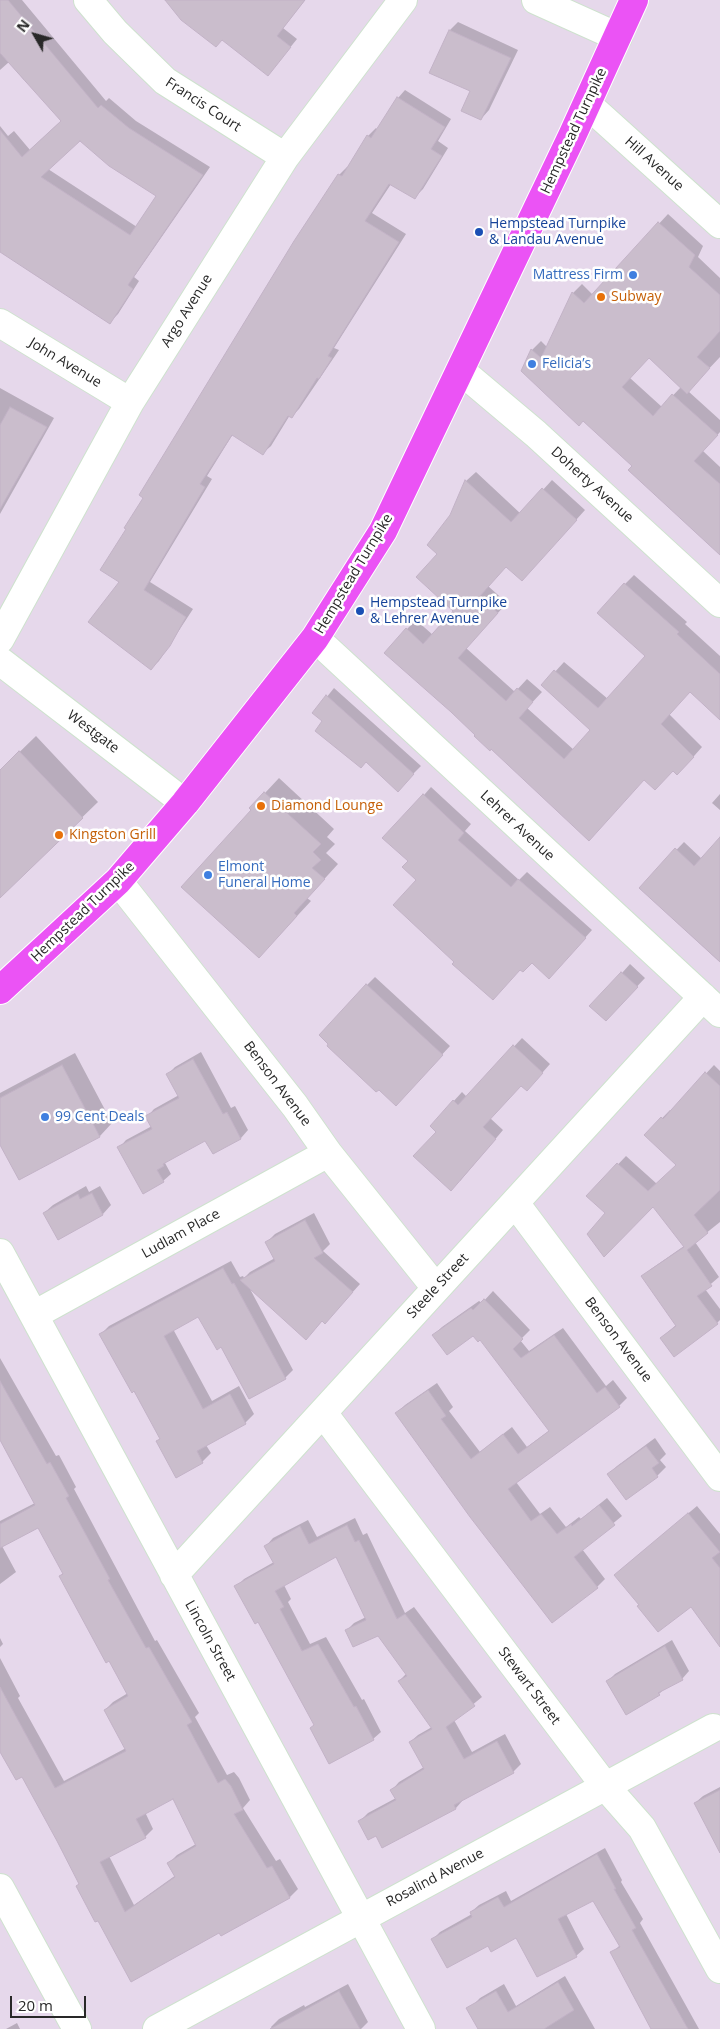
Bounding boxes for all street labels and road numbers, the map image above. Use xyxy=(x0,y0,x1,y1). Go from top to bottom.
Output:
street label: Hempstead Turnpike xyxy=(537,65,611,197)
street label: Francis Court xyxy=(162,74,244,136)
street label: Hill Avenue xyxy=(621,133,687,195)
street label: Argo Avenue xyxy=(158,271,216,351)
street label: John Avenue xyxy=(26,335,104,391)
street label: Doherty Avenue xyxy=(547,444,637,526)
street label: Hempstead Turnpike xyxy=(311,511,397,637)
street label: Westgate xyxy=(64,707,122,757)
street label: Lehrer Avenue xyxy=(476,787,558,865)
street label: Hempstead Turnpike xyxy=(28,858,138,966)
street label: Benson Avenue xyxy=(240,1038,314,1130)
street label: Ludlam Place xyxy=(139,1206,223,1262)
street label: Steele Street xyxy=(404,1250,472,1322)
street label: Benson Avenue xyxy=(581,1294,655,1386)
street label: Lincoln Street xyxy=(181,1598,239,1684)
street label: Stewart Street xyxy=(494,1644,564,1728)
street label: Rosalind Avenue xyxy=(383,1845,487,1911)

